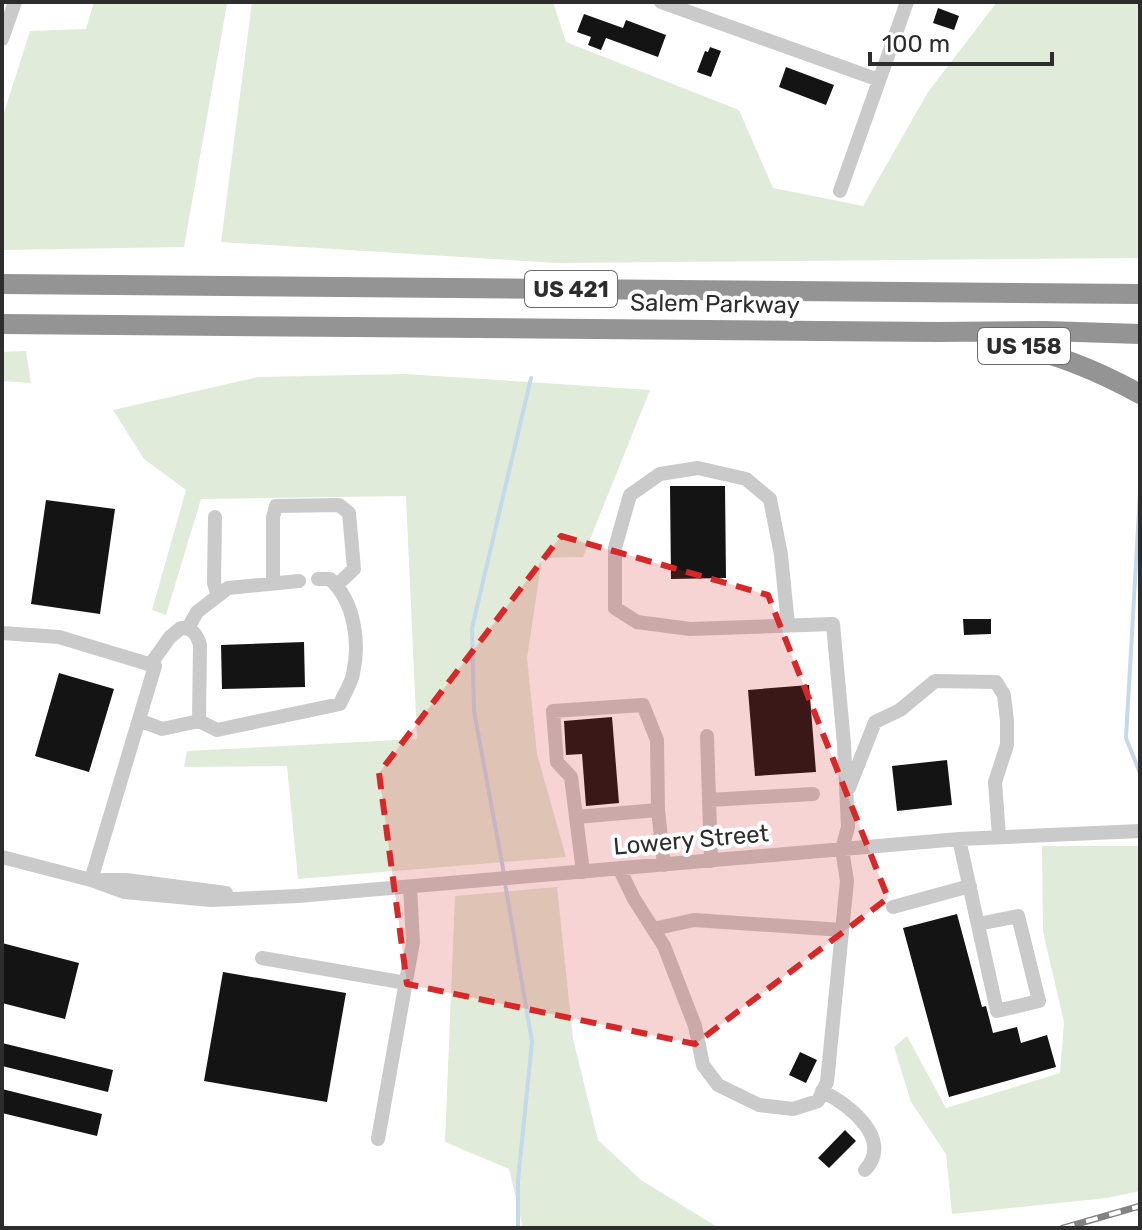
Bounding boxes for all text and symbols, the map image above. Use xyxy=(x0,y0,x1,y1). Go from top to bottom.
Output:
scale bar xyxy=(870,16,1052,66)
text: 100 m xyxy=(882,30,950,58)
road number: US 421 xyxy=(525,271,617,307)
street label: Salem Parkway xyxy=(630,289,800,319)
road number: US 158 xyxy=(978,328,1070,364)
street label: Lowery Street xyxy=(612,819,770,861)

